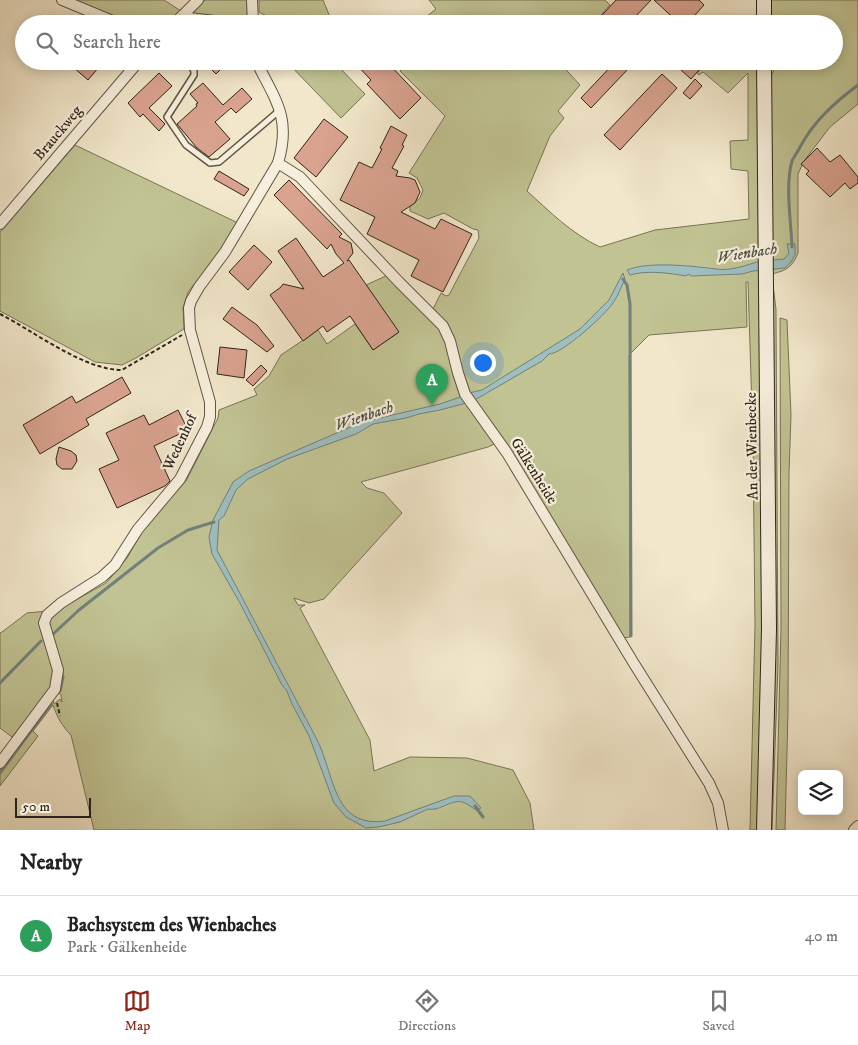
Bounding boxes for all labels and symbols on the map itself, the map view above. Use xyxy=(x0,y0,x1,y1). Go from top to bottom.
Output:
street label: Brauckweg xyxy=(30,101,87,164)
water label: Wienbach xyxy=(715,238,779,268)
your location xyxy=(470,350,496,376)
pin: A xyxy=(416,364,448,405)
street label: An der Wienbecke xyxy=(742,392,762,500)
water label: Wienbach xyxy=(332,397,396,435)
street label: Wedenhof xyxy=(158,409,202,474)
street label: Gälkenheide xyxy=(506,434,562,508)
scale bar xyxy=(15,795,91,818)

